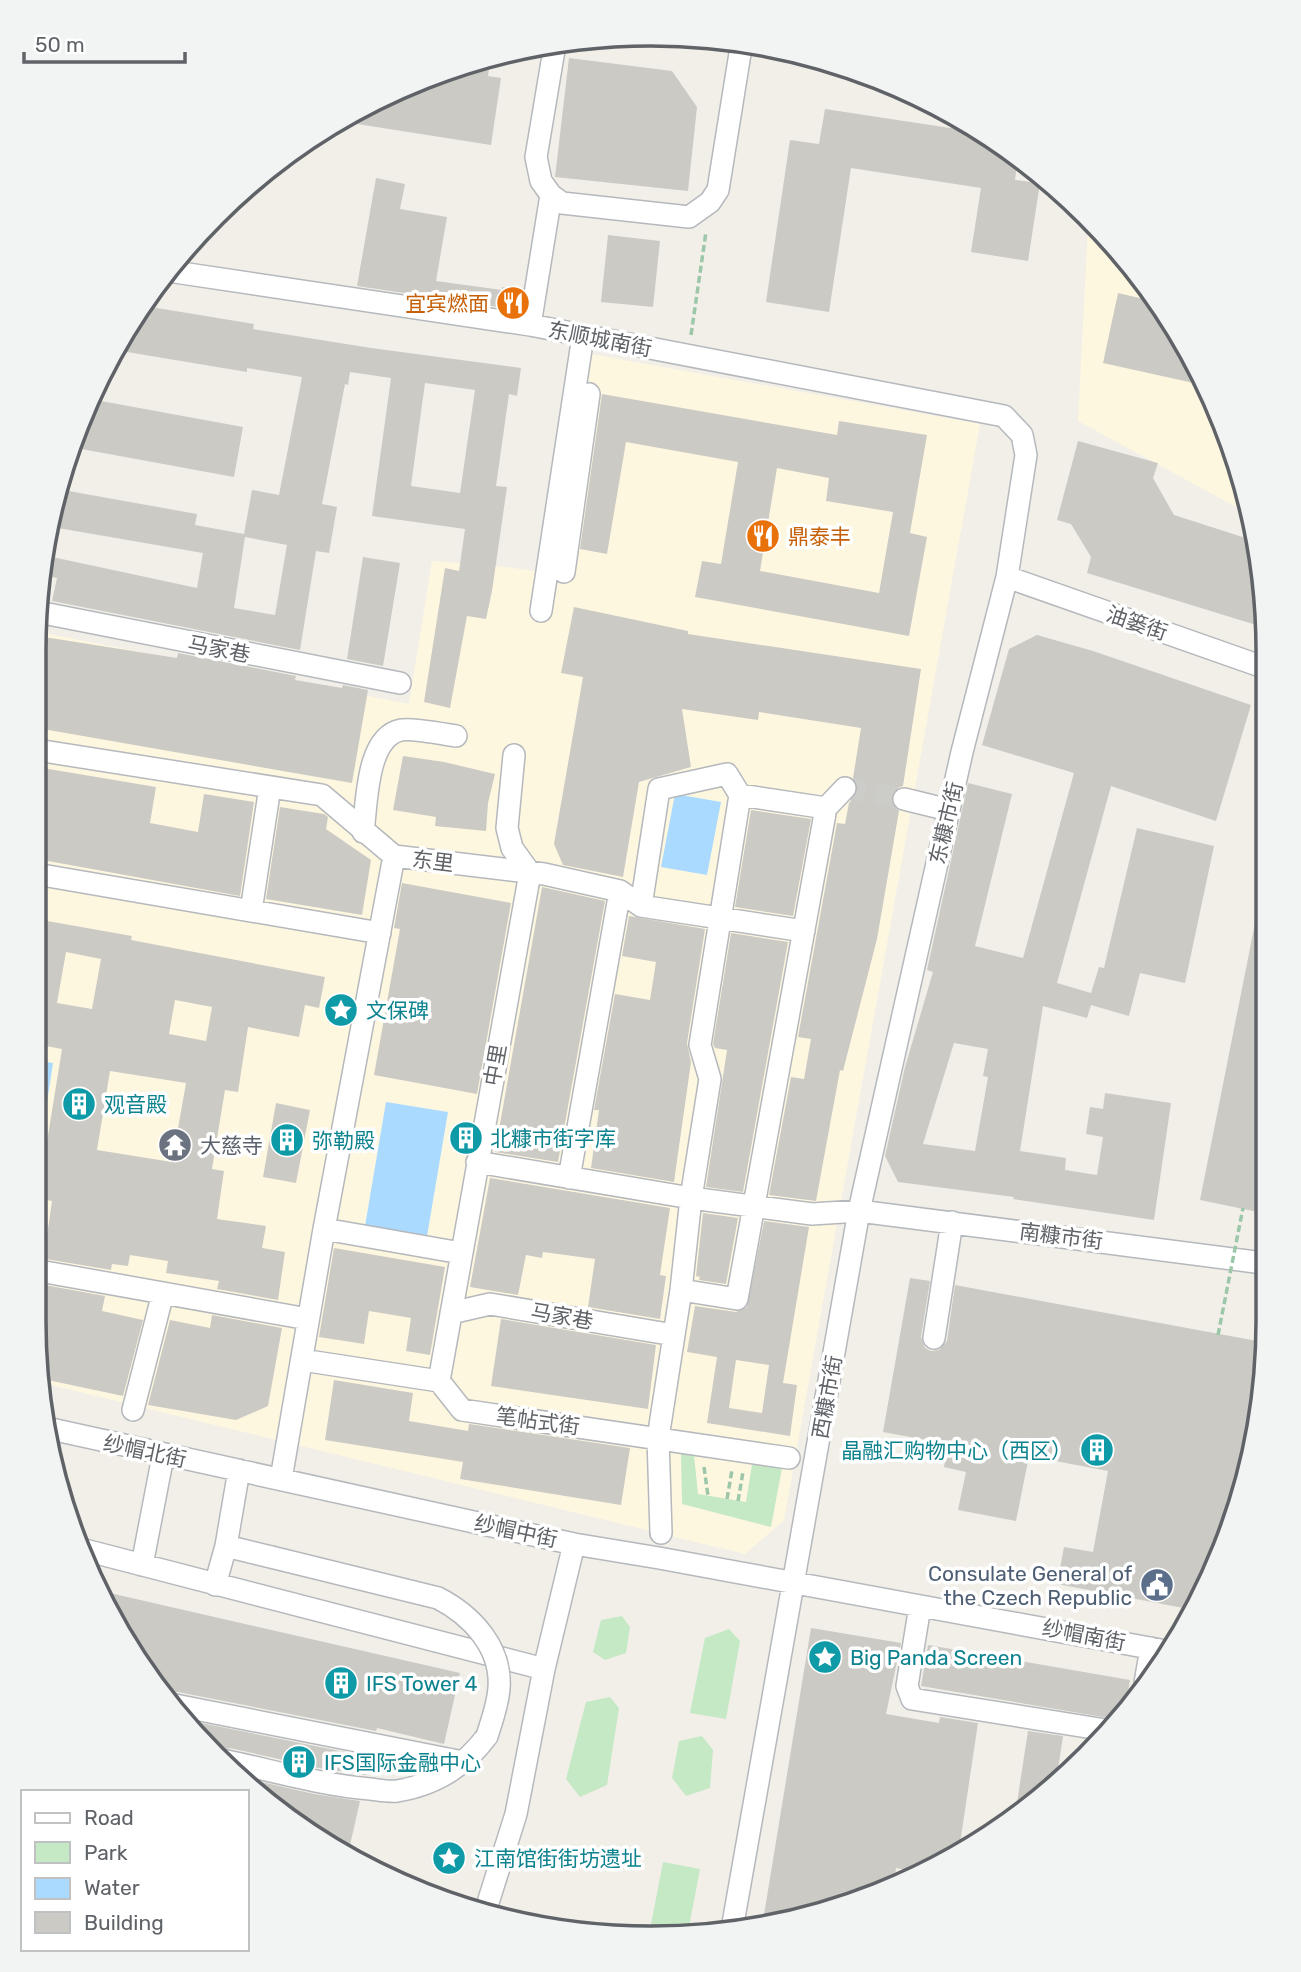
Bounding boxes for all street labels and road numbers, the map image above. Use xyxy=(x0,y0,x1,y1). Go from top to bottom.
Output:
street label: 东顺城南街 xyxy=(546,317,654,361)
street label: 油篓街 xyxy=(1103,601,1171,645)
street label: 马家巷 xyxy=(186,631,252,667)
street label: 东糠市街 xyxy=(924,779,968,867)
street label: 东里 xyxy=(411,846,455,876)
street label: 中里 xyxy=(479,1042,511,1088)
street label: 南糠市街 xyxy=(1018,1218,1104,1254)
street label: 马家巷 xyxy=(529,1298,595,1334)
street label: 西糠市街 xyxy=(807,1353,847,1441)
street label: 笔帖式街 xyxy=(495,1403,581,1439)
street label: 纱帽北街 xyxy=(101,1430,189,1472)
street label: 纱帽中街 xyxy=(472,1510,560,1552)
street label: 纱帽南街 xyxy=(1040,1615,1128,1655)

